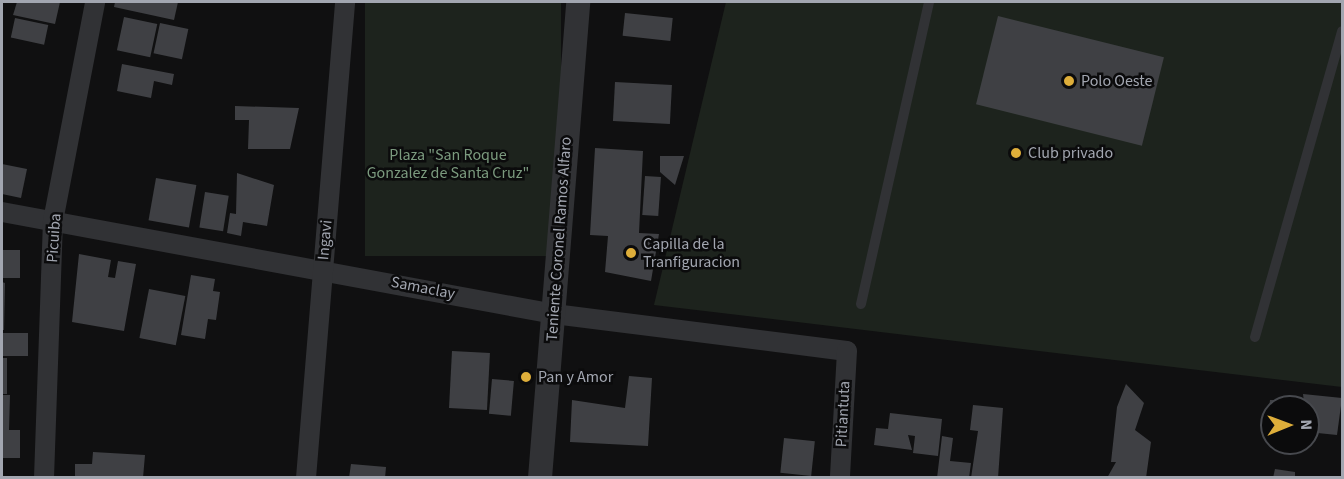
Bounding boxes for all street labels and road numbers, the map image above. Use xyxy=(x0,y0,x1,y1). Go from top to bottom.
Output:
street label: Teniente Coronel Ramos Alfaro xyxy=(542,136,576,342)
street label: Picuiba xyxy=(43,213,65,263)
street label: Ingavi xyxy=(314,219,336,261)
street label: Samaclay xyxy=(389,272,457,304)
street label: Pitiantuta xyxy=(832,380,854,448)

